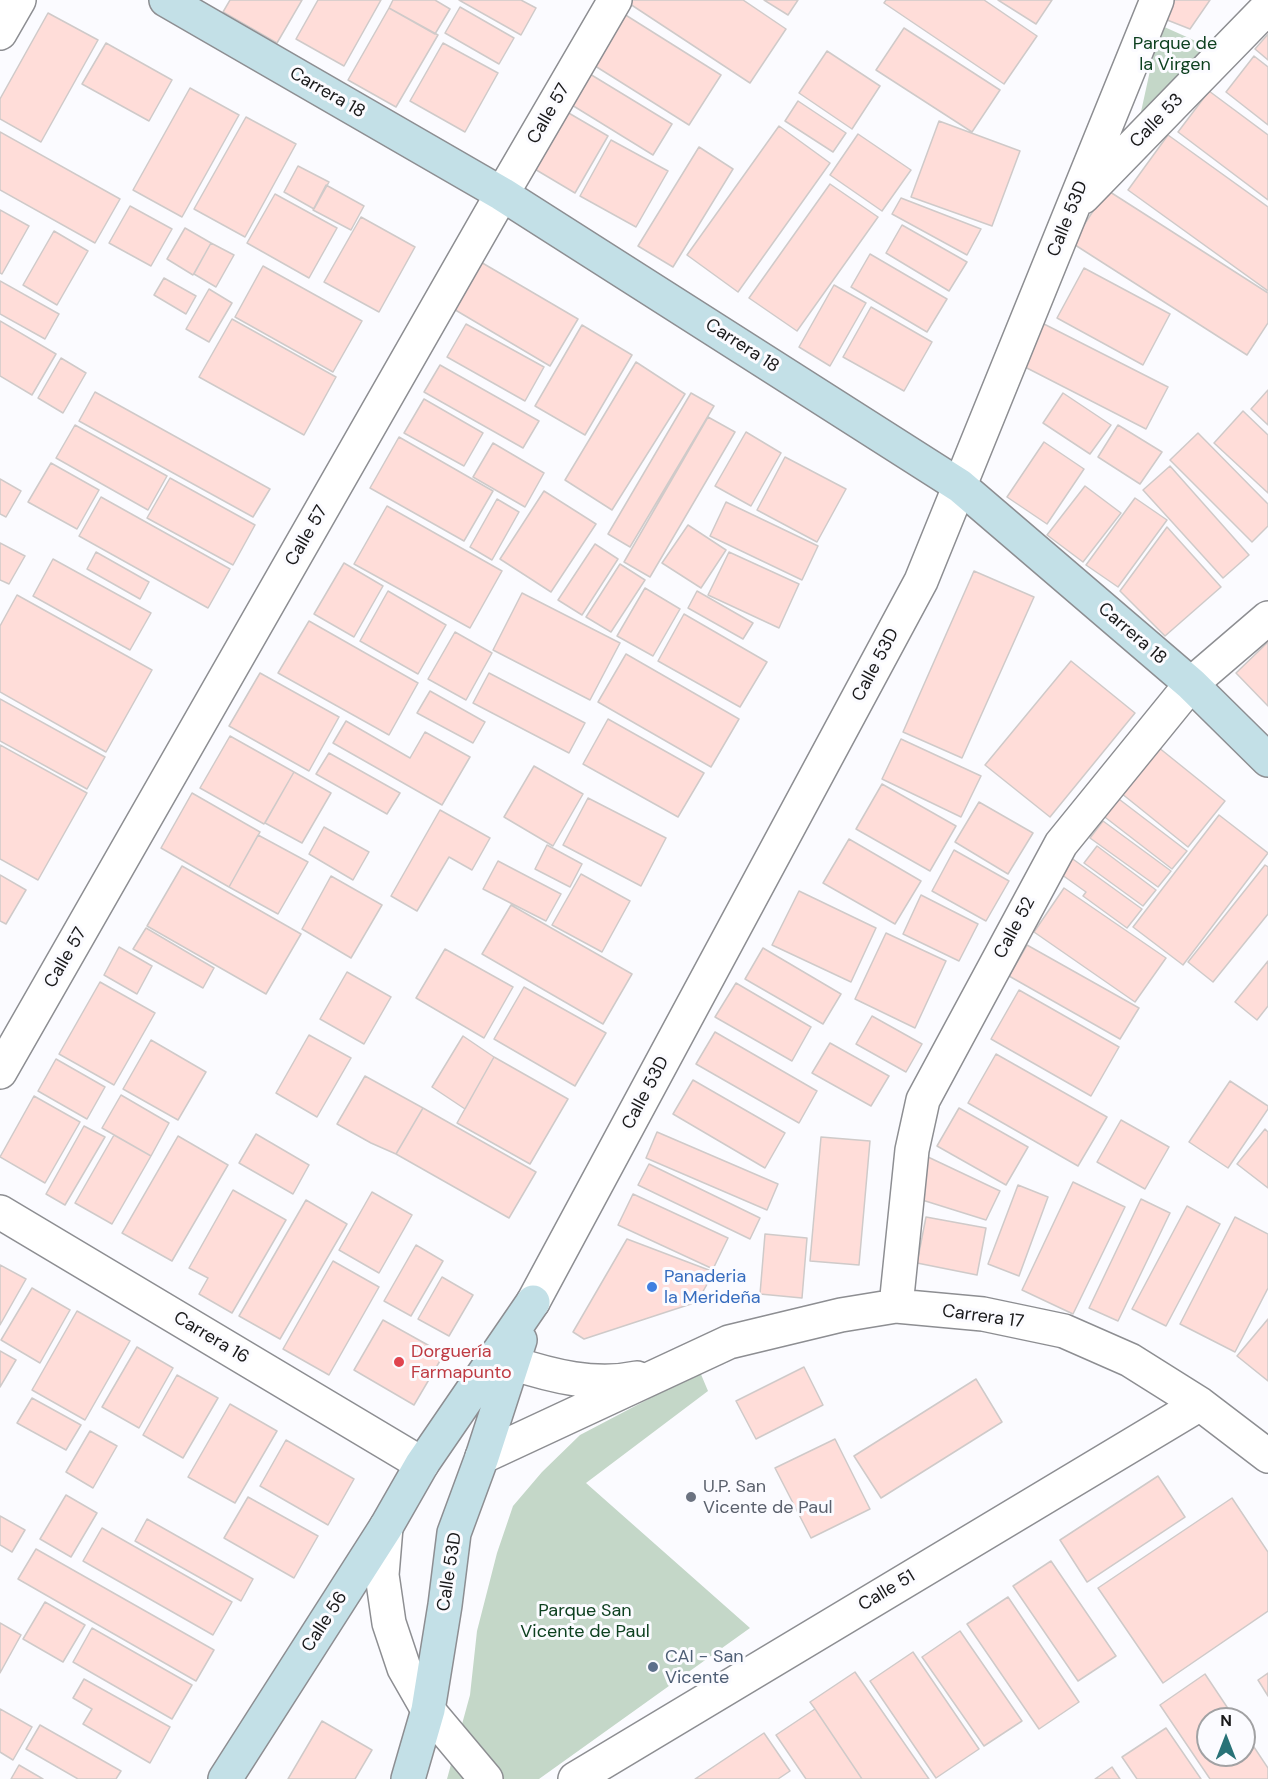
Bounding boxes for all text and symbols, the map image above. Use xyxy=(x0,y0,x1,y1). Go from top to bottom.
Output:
park label: Parque de la Virgen xyxy=(1133,33,1217,76)
street label: Carrera 18 xyxy=(285,63,369,123)
street label: Calle 57 xyxy=(523,80,575,148)
street label: Calle 53 xyxy=(1126,89,1188,153)
street label: Calle 53D xyxy=(1043,178,1093,260)
street label: Carrera 18 xyxy=(701,314,783,378)
street label: Calle 57 xyxy=(281,502,333,570)
street label: Carrera 18 xyxy=(1093,598,1171,670)
street label: Calle 53D xyxy=(848,625,904,705)
street label: Calle 52 xyxy=(990,893,1040,963)
street label: Calle 57 xyxy=(40,924,92,992)
street label: Calle 53D xyxy=(618,1053,674,1133)
place label: Panaderia la Merideña xyxy=(664,1266,761,1308)
marker: Panaderia la Merideña xyxy=(645,1280,659,1294)
street label: Carrera 17 xyxy=(941,1301,1025,1333)
street label: Carrera 16 xyxy=(169,1307,253,1369)
place label: Dorguería Farmapunto xyxy=(411,1341,512,1384)
marker: Dorguería Farmapunto xyxy=(392,1355,406,1369)
place label: U.P. San Vicente de Paul xyxy=(703,1476,832,1518)
marker: U.P. San Vicente de Paul xyxy=(684,1490,698,1504)
street label: Calle 53D xyxy=(433,1531,467,1613)
street label: Calle 51 xyxy=(855,1566,919,1616)
street label: Calle 56 xyxy=(297,1588,353,1656)
park label: Parque San Vicente de Paul xyxy=(520,1600,650,1642)
place label: CAI - San Vicente xyxy=(665,1646,744,1688)
marker: CAI - San Vicente xyxy=(646,1660,660,1674)
north arrow xyxy=(1196,1707,1256,1767)
text: N xyxy=(1220,1710,1232,1731)

